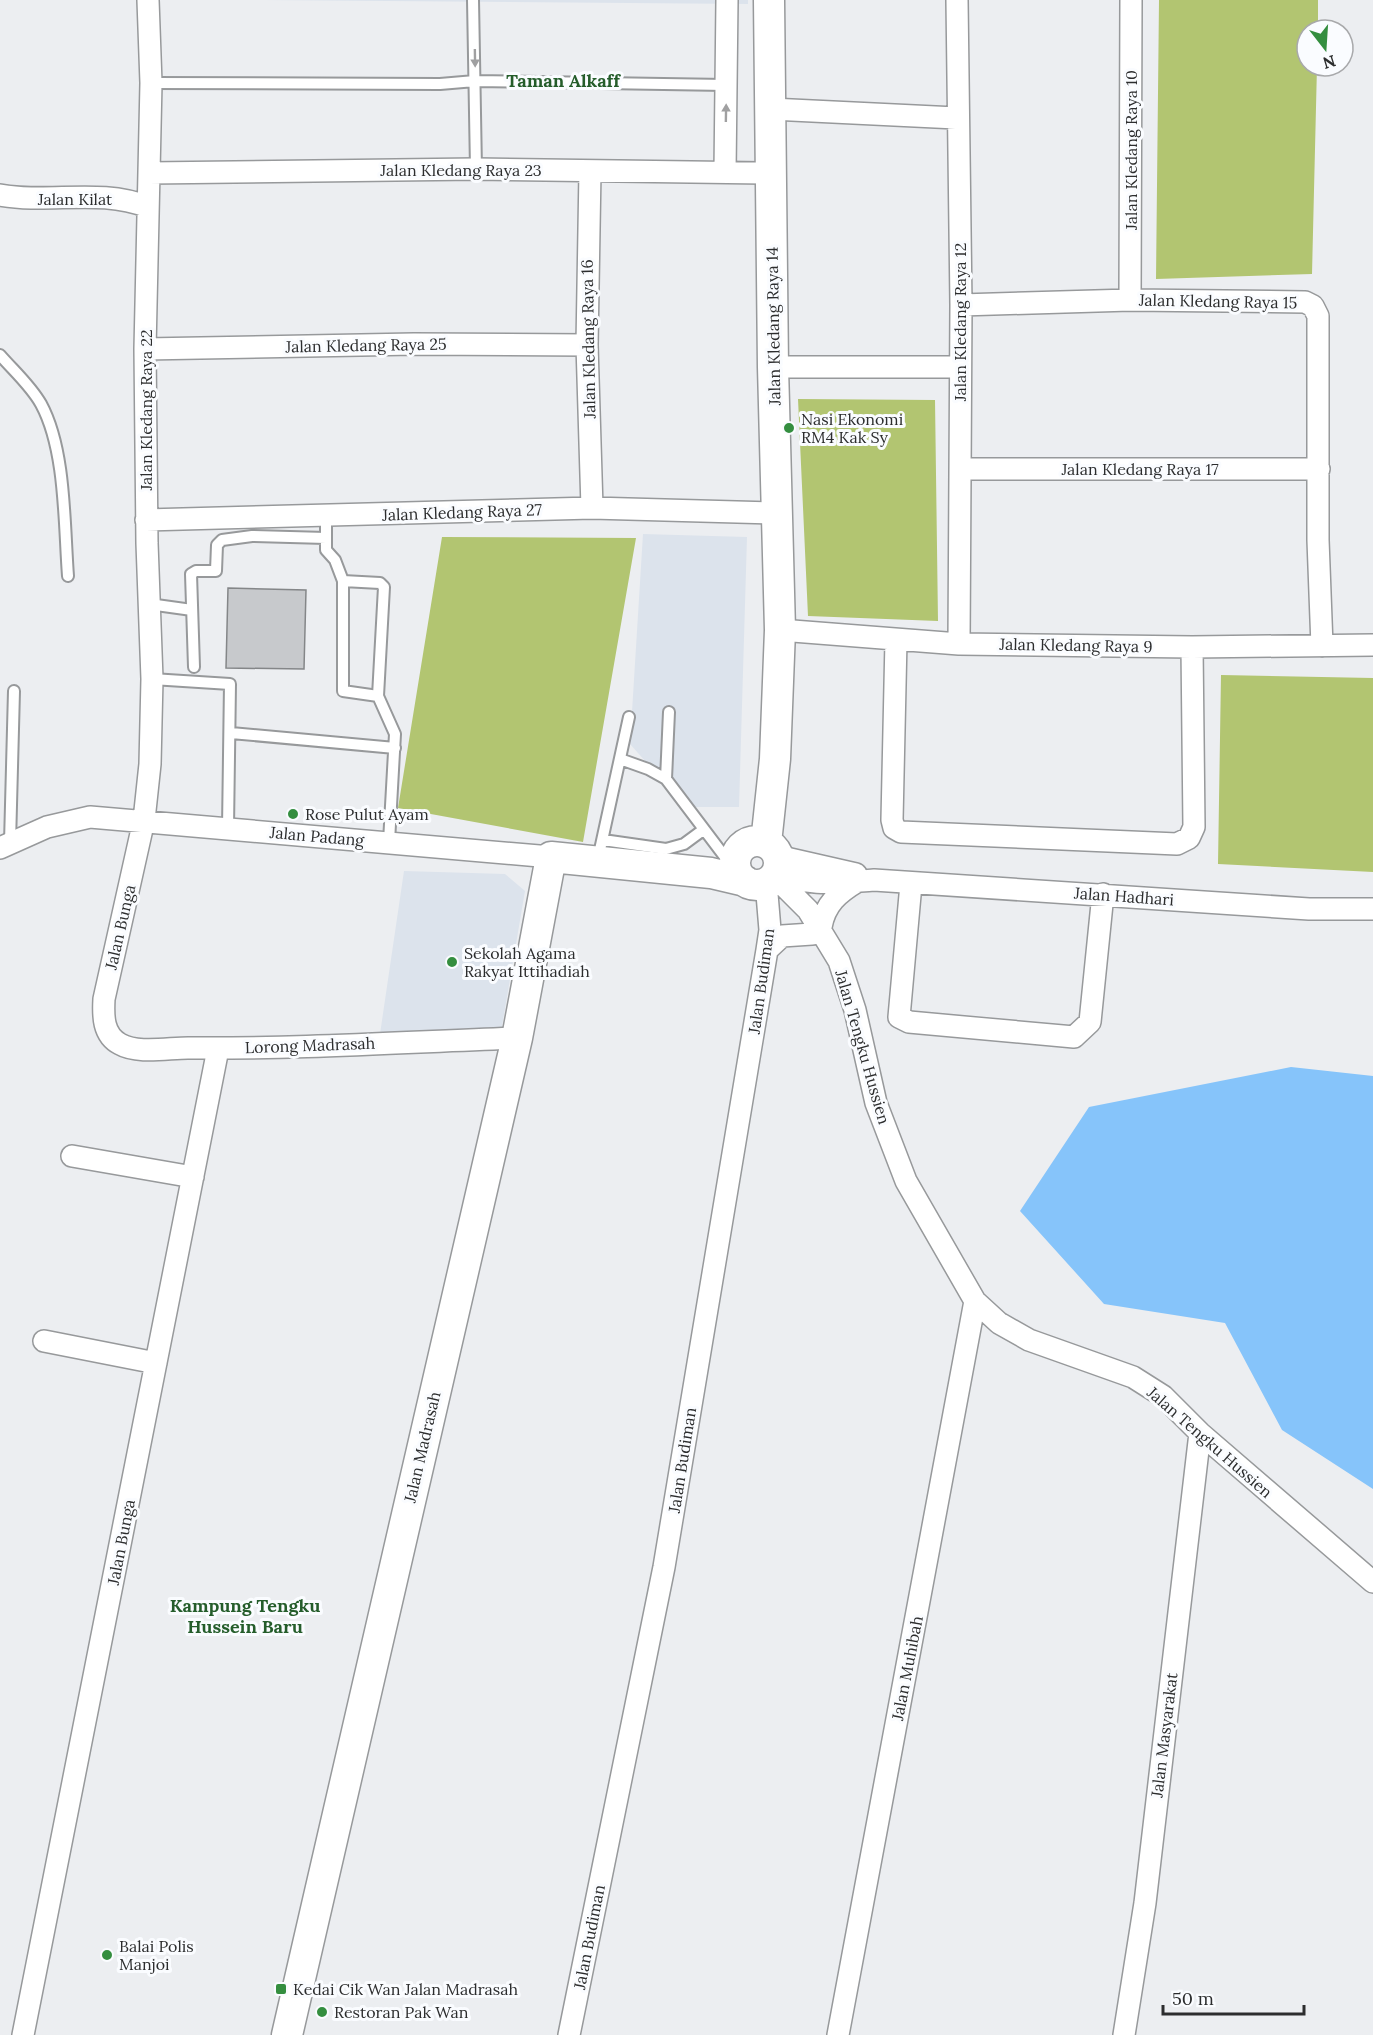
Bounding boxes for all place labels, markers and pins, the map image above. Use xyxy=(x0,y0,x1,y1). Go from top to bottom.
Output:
place label: Nasi Ekonomi RM4 Kak Sy xyxy=(801,409,903,447)
marker: Nasi Ekonomi RM4 Kak Sy xyxy=(782,421,796,435)
place label: Rose Pulut Ayam xyxy=(305,804,429,824)
marker: Rose Pulut Ayam xyxy=(286,807,300,821)
place label: Sekolah Agama Rakyat Ittihadiah xyxy=(464,943,590,981)
marker: Sekolah Agama Rakyat Ittihadiah xyxy=(445,955,459,969)
place label: Balai Polis Manjoi xyxy=(119,1936,194,1974)
marker: Balai Polis Manjoi xyxy=(100,1948,114,1962)
place label: Kedai Cik Wan Jalan Madrasah xyxy=(293,1979,519,1999)
marker: Kedai Cik Wan Jalan Madrasah xyxy=(274,1982,288,1996)
place label: Restoran Pak Wan xyxy=(334,2002,469,2022)
marker: Restoran Pak Wan xyxy=(315,2005,329,2019)

